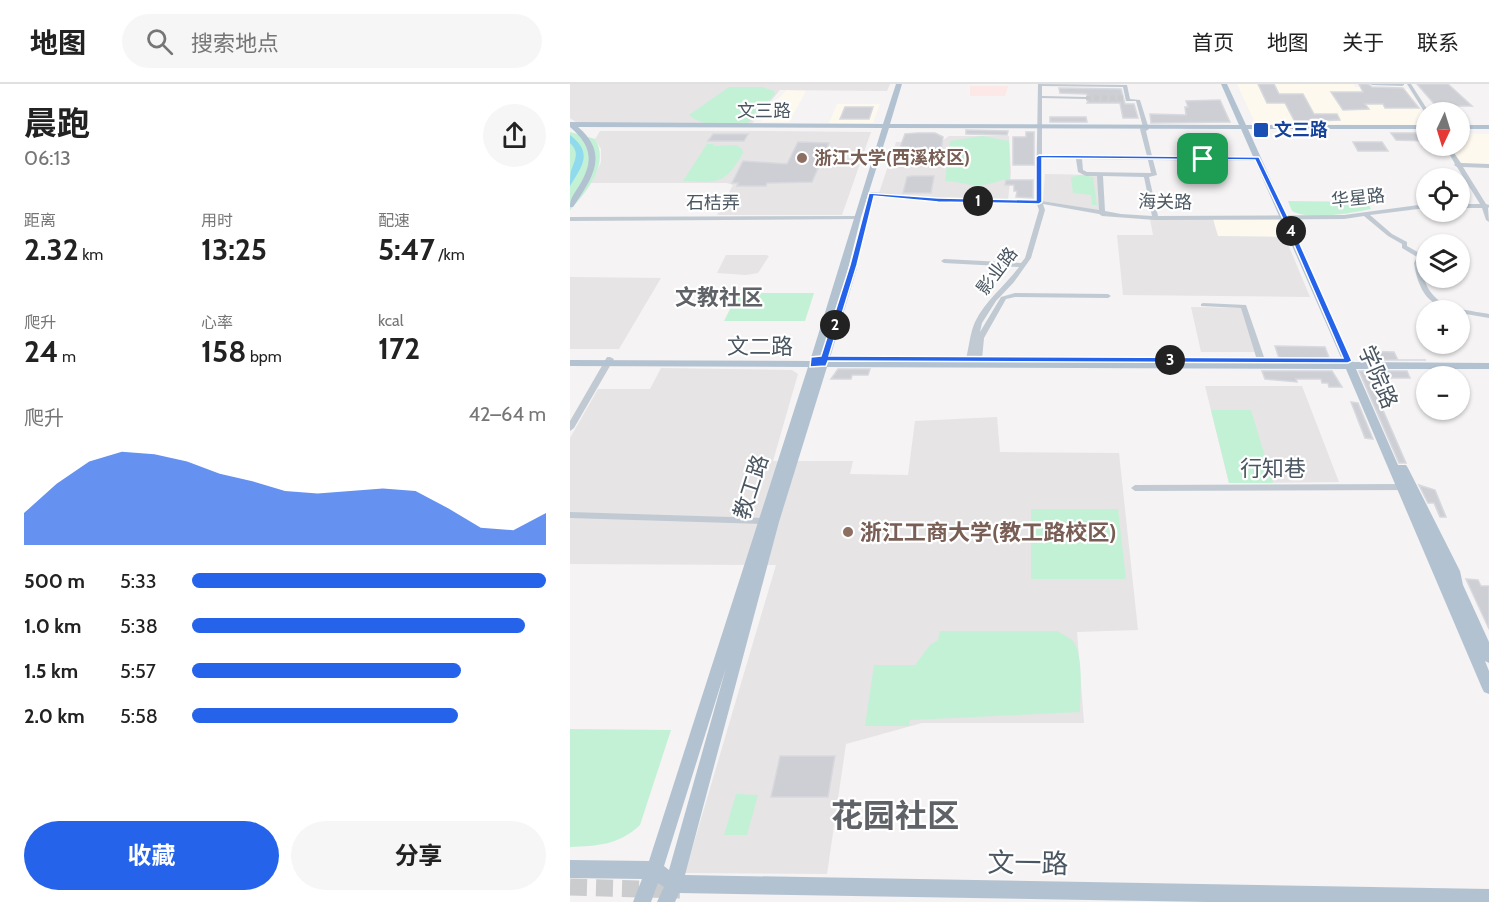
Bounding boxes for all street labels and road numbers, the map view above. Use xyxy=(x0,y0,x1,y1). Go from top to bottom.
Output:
street label: 文三路 xyxy=(737,100,791,122)
street label: 华星路 xyxy=(1330,184,1386,212)
street label: 海关路 xyxy=(1138,191,1192,213)
street label: 石桔弄 xyxy=(686,192,740,214)
street label: 影业路 xyxy=(972,243,1022,299)
street label: 文二路 xyxy=(727,333,793,360)
street label: 学院路 xyxy=(1353,341,1403,413)
street label: 教工路 xyxy=(728,451,774,523)
street label: 行知巷 xyxy=(1240,455,1306,482)
street label: 文一路 xyxy=(987,846,1069,880)

